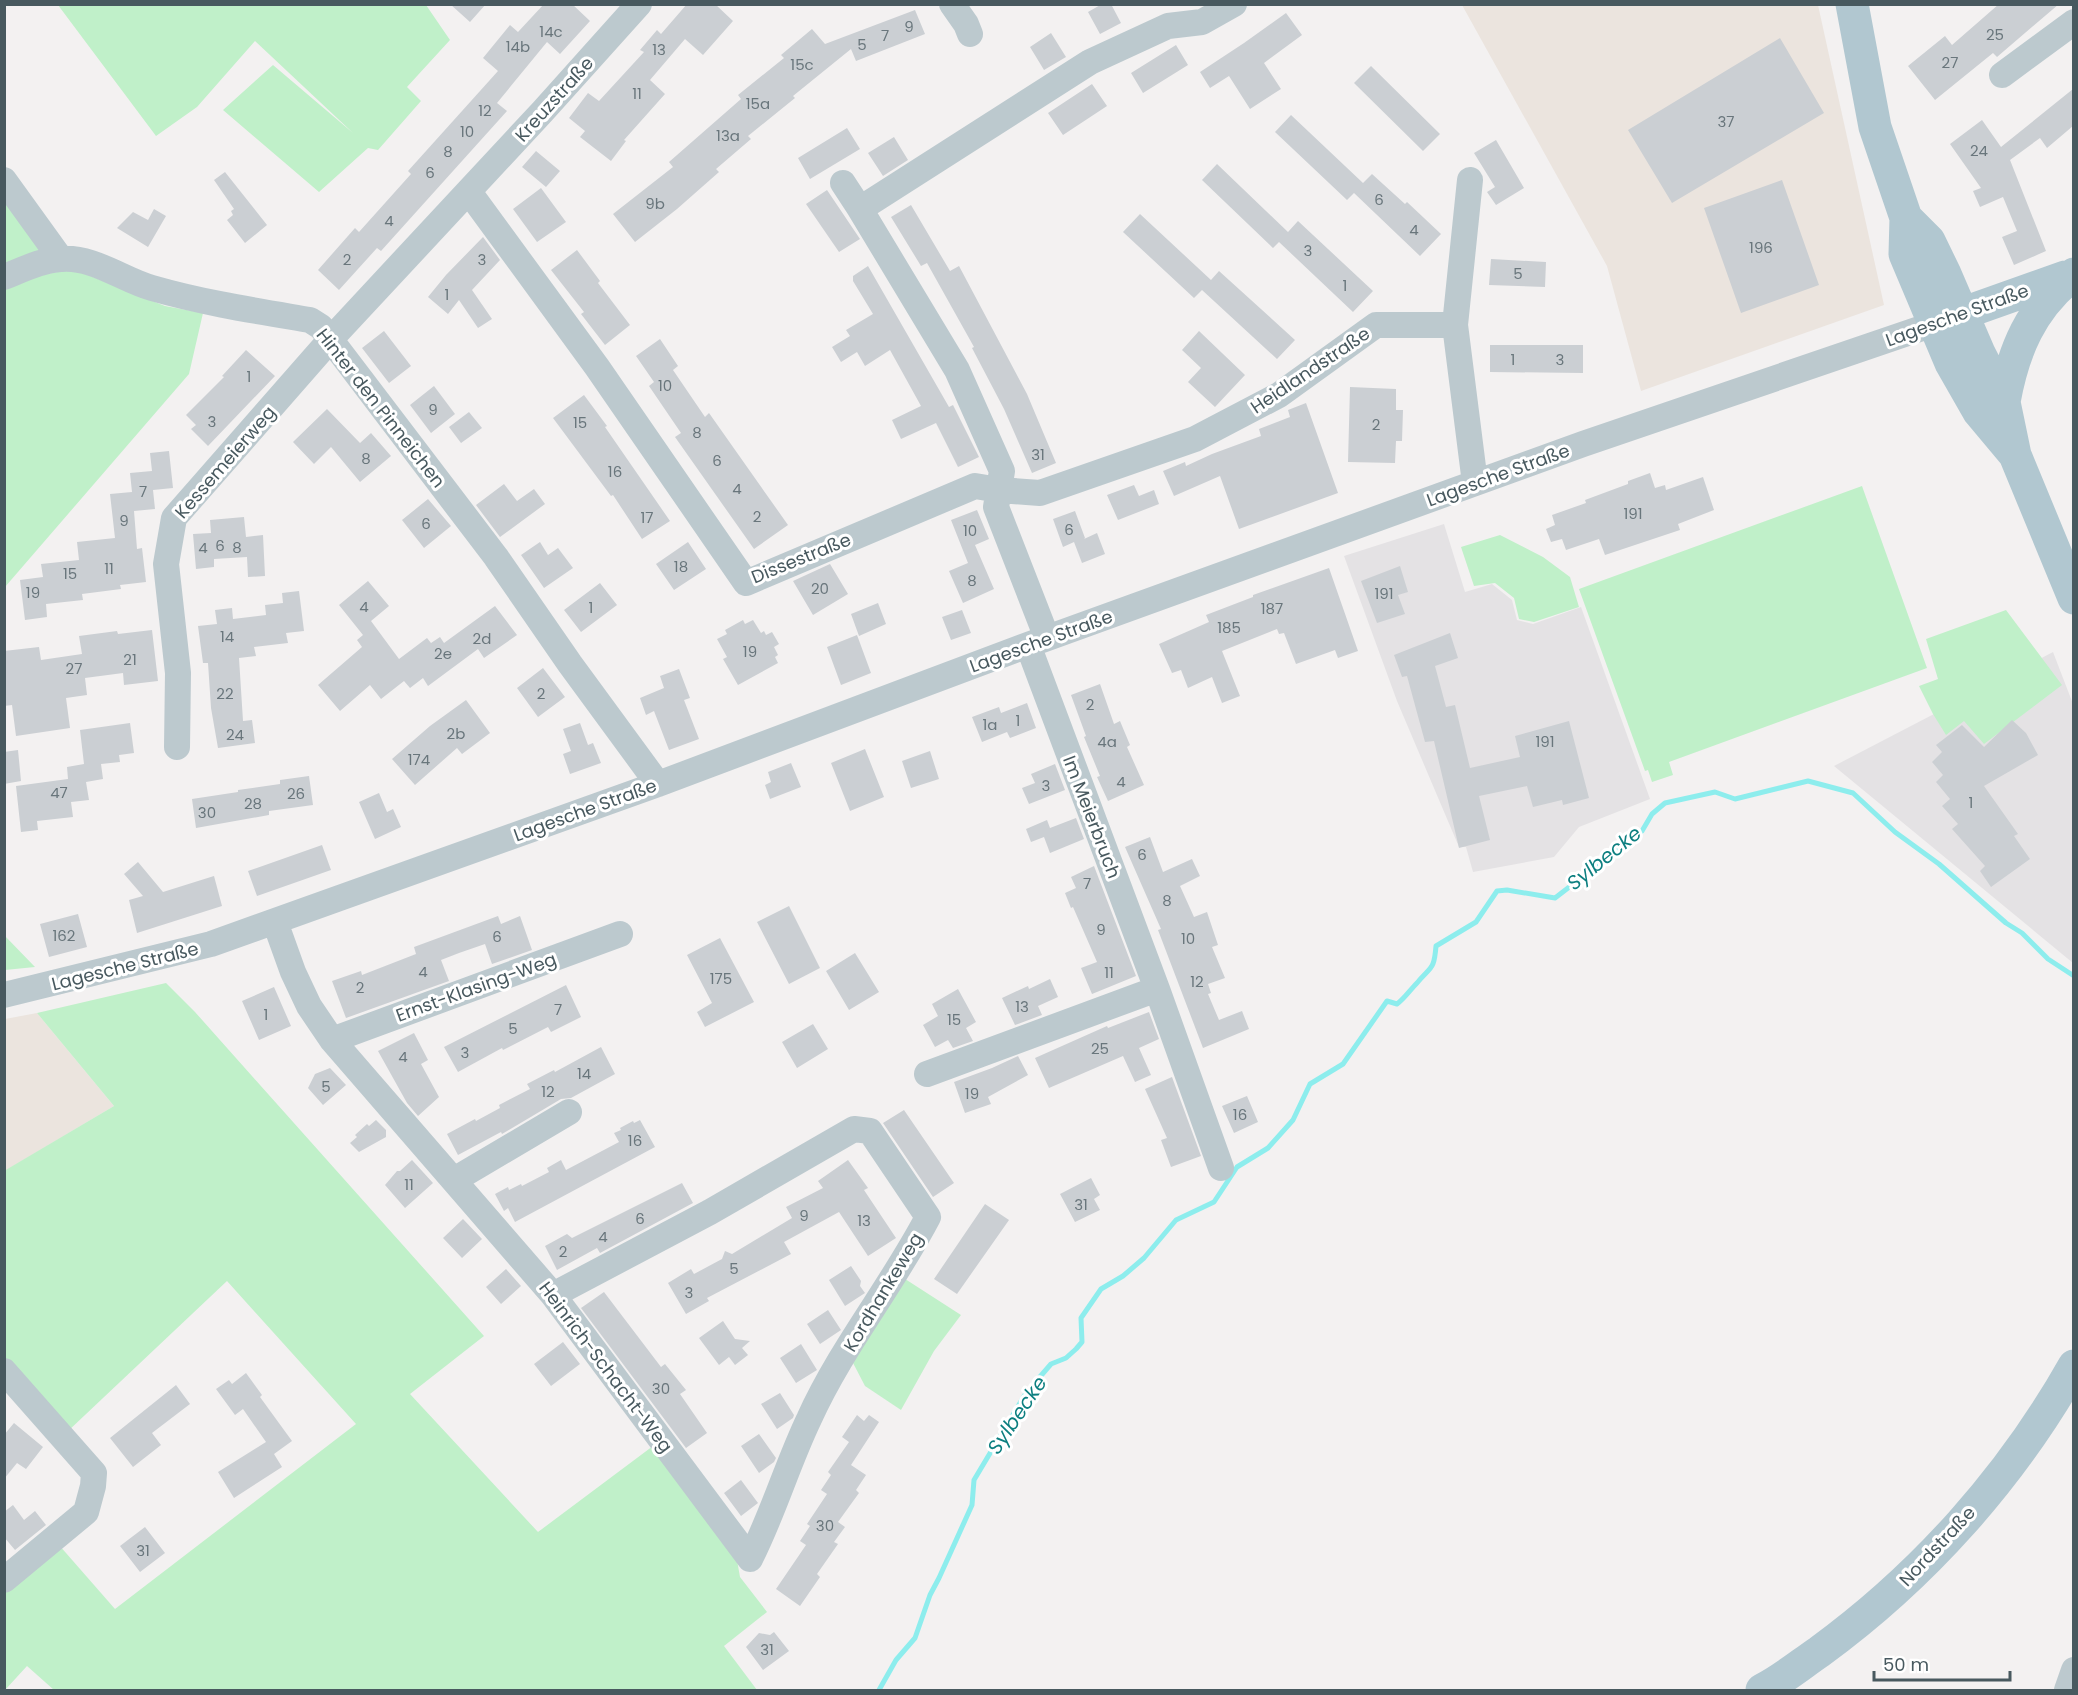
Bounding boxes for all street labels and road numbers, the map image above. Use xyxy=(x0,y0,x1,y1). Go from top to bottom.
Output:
street label: Kreuzstraße xyxy=(509,51,599,147)
street label: Lagesche Straße xyxy=(1882,278,2032,352)
street label: Heidlandstraße xyxy=(1245,321,1375,419)
street label: Hinter den Pinneichen xyxy=(311,323,451,493)
street label: Kessemeierweg xyxy=(169,400,281,524)
street label: Lagesche Straße xyxy=(1423,438,1573,512)
street label: Dissestraße xyxy=(747,527,855,589)
street label: Lagesche Straße xyxy=(966,604,1116,678)
street label: Im Meierbruch xyxy=(1057,752,1127,882)
street label: Lagesche Straße xyxy=(510,773,660,847)
street label: Lagesche Straße xyxy=(49,936,201,996)
street label: Ernst-Klasing-Weg xyxy=(392,946,560,1028)
street label: Kordhankeweg xyxy=(838,1228,928,1356)
street label: Heinrich-Schacht-Weg xyxy=(533,1276,679,1458)
street label: Nordstraße xyxy=(1893,1500,1981,1592)

